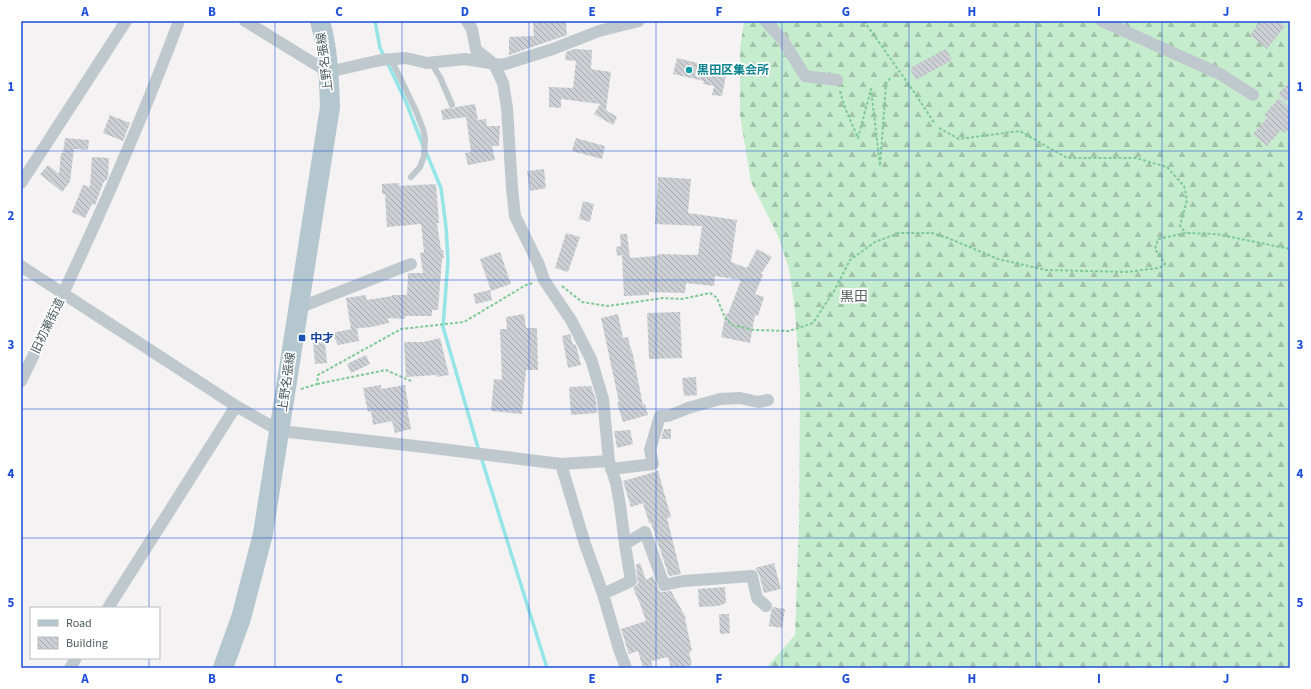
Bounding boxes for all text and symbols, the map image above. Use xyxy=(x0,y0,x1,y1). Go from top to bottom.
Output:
text: A xyxy=(80,3,89,21)
text: B xyxy=(208,3,216,21)
text: C xyxy=(335,3,343,21)
text: D xyxy=(461,3,469,21)
text: E xyxy=(588,3,596,21)
text: F xyxy=(716,3,723,21)
text: G xyxy=(842,3,850,21)
text: H xyxy=(968,3,976,21)
text: I xyxy=(1097,3,1101,21)
text: J xyxy=(1223,3,1229,21)
street label: 上野名張線 xyxy=(313,31,337,93)
place label: 黒田区集会所 xyxy=(697,62,769,79)
marker: 黒田区集会所 xyxy=(684,65,694,75)
text: 1 xyxy=(8,78,15,96)
text: 1 xyxy=(1297,78,1304,96)
text: 2 xyxy=(8,207,15,225)
text: 2 xyxy=(1297,207,1304,225)
district label: 黒田 xyxy=(840,287,868,307)
street label: 旧初瀬街道 xyxy=(27,295,69,357)
place label: 中才 xyxy=(310,330,334,347)
marker: 中才 xyxy=(297,333,307,343)
text: 3 xyxy=(8,336,15,354)
text: 3 xyxy=(1297,336,1304,354)
street label: 上野名張線 xyxy=(274,351,300,413)
text: 4 xyxy=(8,465,15,483)
text: 4 xyxy=(1297,465,1304,483)
text: 5 xyxy=(8,594,15,612)
text: 5 xyxy=(1297,594,1304,612)
legend xyxy=(30,607,160,659)
text: Road xyxy=(66,615,92,632)
text: Building xyxy=(66,635,108,652)
text: A xyxy=(80,670,89,688)
text: B xyxy=(208,670,216,688)
text: C xyxy=(335,670,343,688)
text: D xyxy=(461,670,469,688)
text: E xyxy=(588,670,596,688)
text: F xyxy=(716,670,723,688)
text: G xyxy=(842,670,850,688)
text: H xyxy=(968,670,976,688)
text: I xyxy=(1097,670,1101,688)
text: J xyxy=(1223,670,1229,688)

